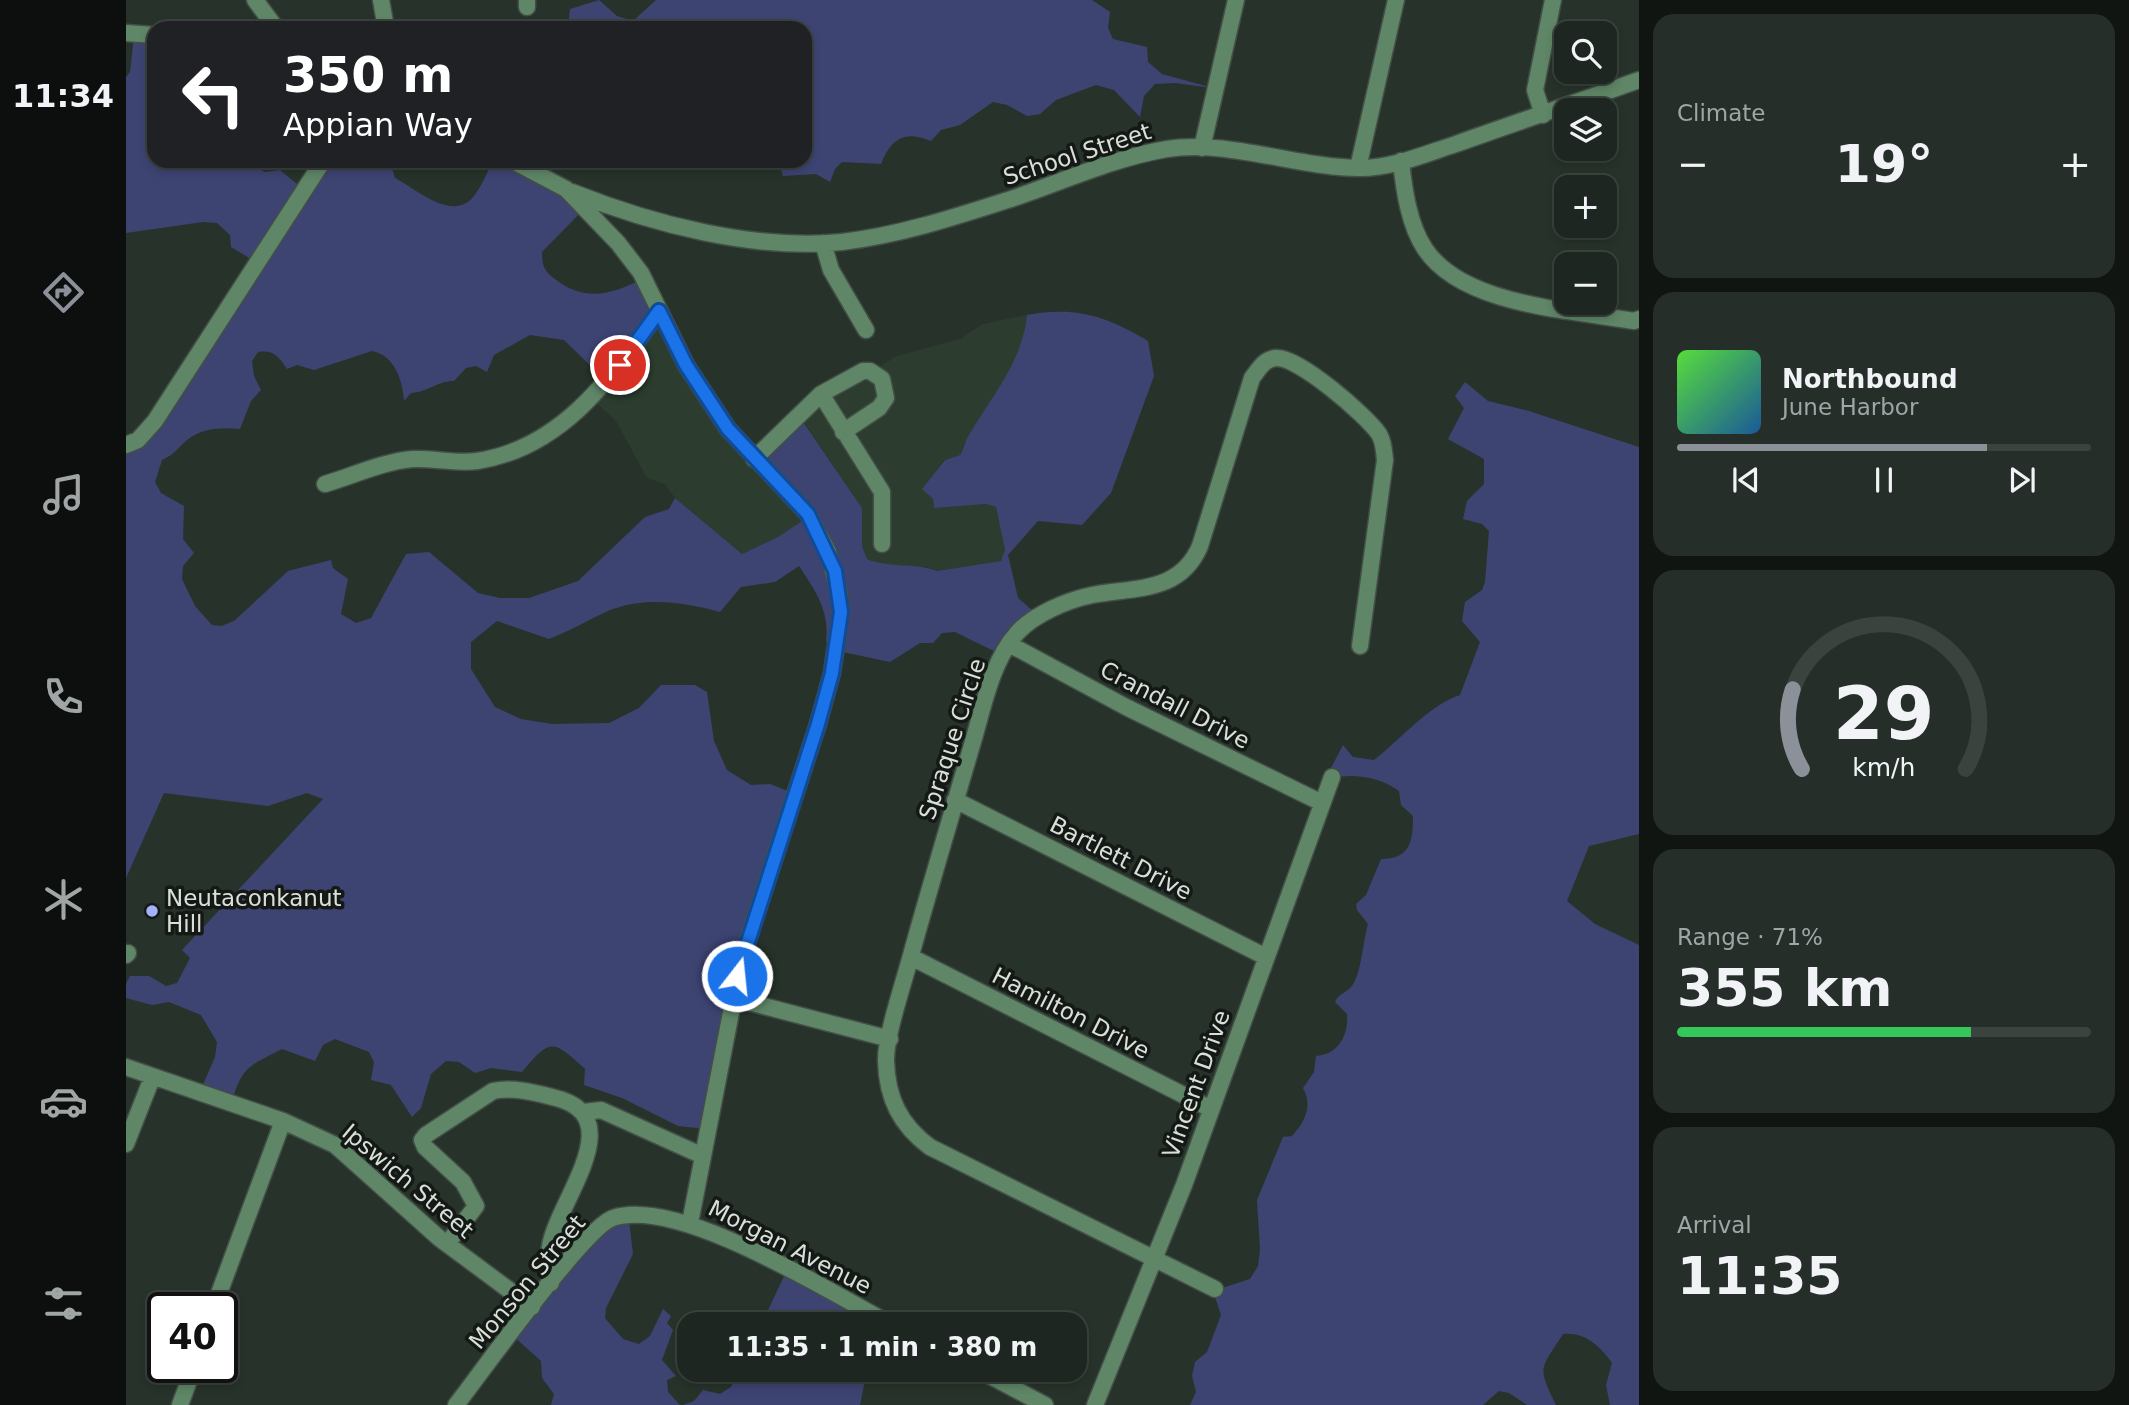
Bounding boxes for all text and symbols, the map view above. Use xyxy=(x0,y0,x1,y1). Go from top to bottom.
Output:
map controls xyxy=(1554,21,1617,315)
button: search xyxy=(1554,21,1617,84)
text: 350 m xyxy=(283,47,453,104)
icon: left xyxy=(168,49,259,140)
text: 11:34 xyxy=(12,77,114,115)
button: layers xyxy=(1554,98,1617,161)
text: Climate xyxy=(1677,100,1766,126)
text: Appian Way xyxy=(283,106,473,144)
street label: School Street xyxy=(1000,118,1154,190)
text: 19° xyxy=(1835,134,1933,194)
text: − xyxy=(1677,142,1709,186)
text: + xyxy=(2059,142,2091,186)
button: + xyxy=(1554,175,1617,238)
button: − xyxy=(1554,252,1617,315)
icon: directions xyxy=(39,268,88,317)
pin xyxy=(590,335,650,395)
icon: arrive xyxy=(601,346,639,384)
text: Northbound xyxy=(1782,364,1958,394)
text: June Harbor xyxy=(1782,394,1918,420)
icon: previous xyxy=(1727,461,1765,499)
icon: pause xyxy=(1865,461,1903,499)
icon: next xyxy=(2003,461,2041,499)
icon: music xyxy=(39,470,88,519)
street label: Spraque Circle xyxy=(914,655,990,823)
street label: Crandall Drive xyxy=(1096,656,1254,754)
text: 29 xyxy=(1833,671,1935,756)
icon: phone xyxy=(39,672,88,721)
text: km/h xyxy=(1852,752,1916,781)
street label: Bartlett Drive xyxy=(1046,811,1196,905)
icon: climate xyxy=(39,875,88,924)
place label: Neutaconkanut Hill xyxy=(166,885,342,937)
marker: Neutaconkanut Hill xyxy=(144,903,160,919)
text: Range · 71% xyxy=(1677,924,1823,950)
position arrow xyxy=(700,939,774,1013)
text: 355 km xyxy=(1677,958,1892,1018)
street label: Hamilton Drive xyxy=(988,962,1154,1064)
street label: Vincent Drive xyxy=(1157,1007,1235,1161)
icon: car xyxy=(39,1077,88,1126)
street label: Ipswich Street xyxy=(337,1119,479,1243)
street label: Morgan Avenue xyxy=(704,1195,876,1299)
street label: Monson Street xyxy=(464,1210,590,1354)
text: Arrival xyxy=(1677,1212,1752,1238)
text: 11:35 xyxy=(1677,1246,1843,1306)
icon: filters xyxy=(39,1279,88,1328)
speed limit sign: 40 xyxy=(147,1292,238,1383)
text: 11:35 · 1 min · 380 m xyxy=(727,1332,1037,1362)

